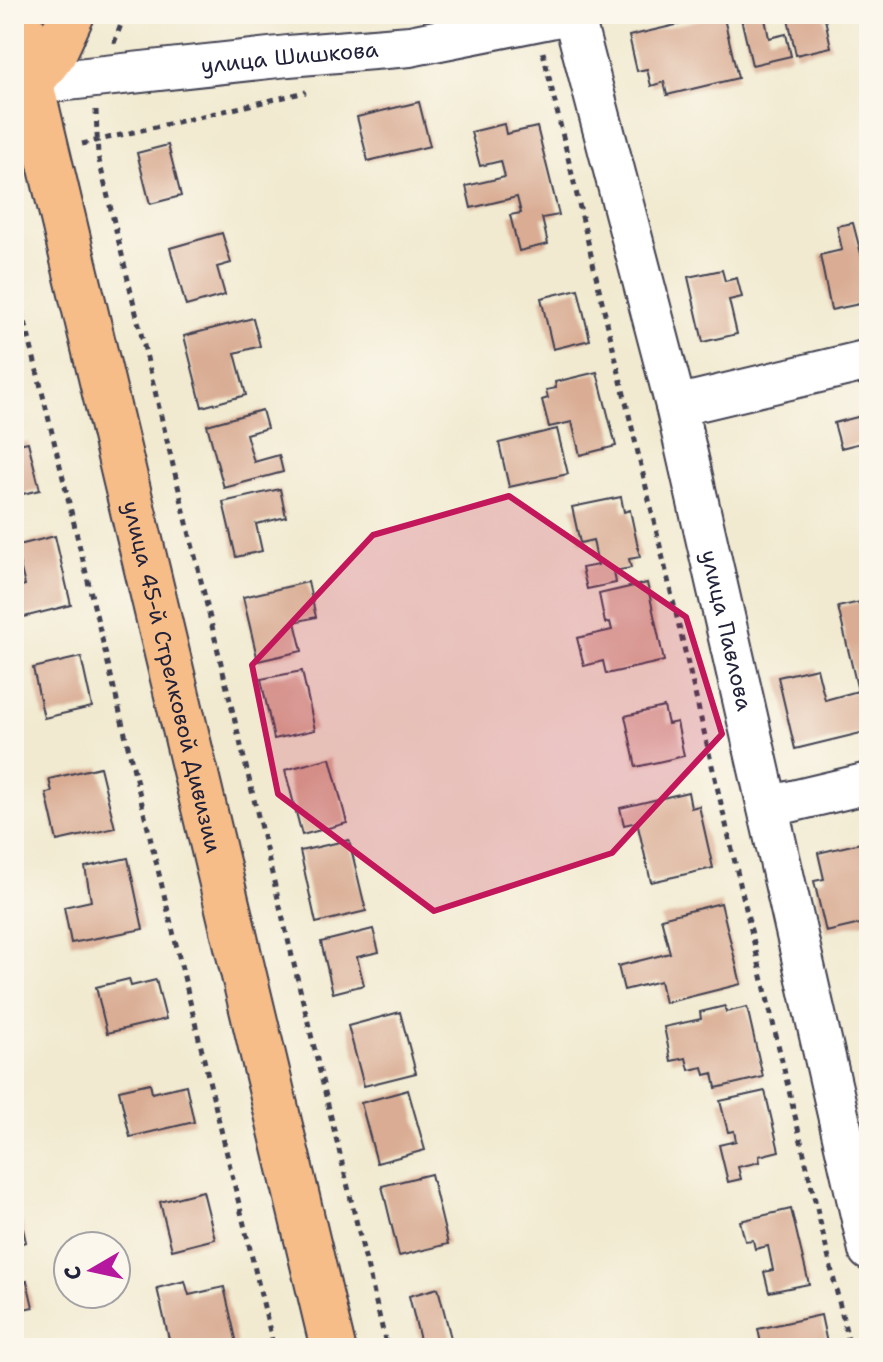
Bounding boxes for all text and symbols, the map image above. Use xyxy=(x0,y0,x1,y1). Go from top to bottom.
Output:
street label: улица Шишкова xyxy=(199,35,380,80)
street label: улица 45-й Стрелковой Дивизии xyxy=(116,498,228,856)
street label: улица Павлова xyxy=(694,547,759,714)
north arrow xyxy=(52,1230,132,1310)
text: С xyxy=(57,1264,88,1282)

